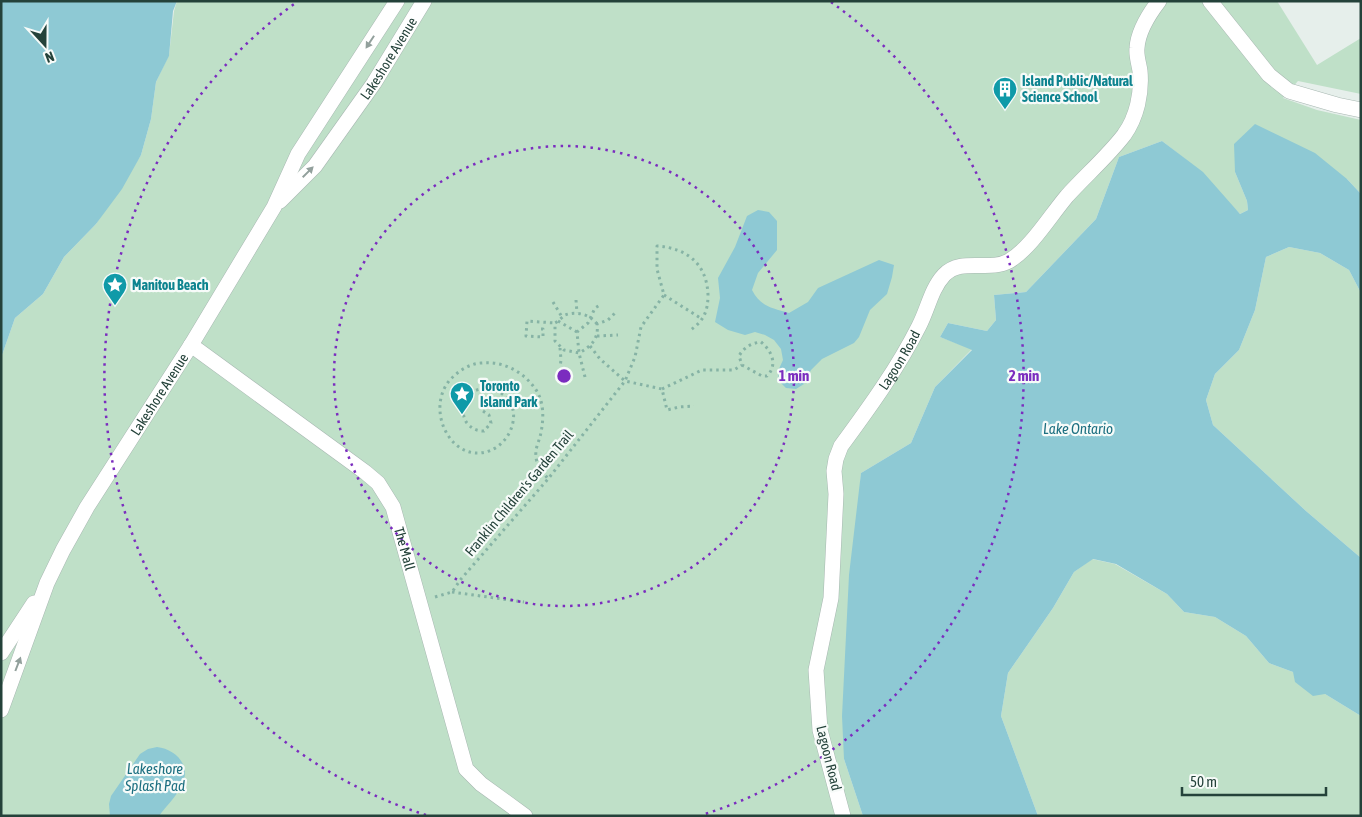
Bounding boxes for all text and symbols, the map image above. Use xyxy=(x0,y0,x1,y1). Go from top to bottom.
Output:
street label: Lakeshore Avenue xyxy=(357,14,420,102)
north arrow xyxy=(20,20,70,70)
one-way arrow xyxy=(366,35,375,49)
text: N xyxy=(43,48,56,66)
place label: Island Public/Natural Science School xyxy=(1022,73,1133,105)
building icon: Island Public/Natural Science School xyxy=(992,76,1018,110)
one-way arrow xyxy=(302,167,314,179)
place icon: Manitou Beach xyxy=(102,272,128,306)
place label: Manitou Beach xyxy=(132,277,209,293)
street label: Lagoon Road xyxy=(875,328,923,393)
street label: Lakeshore Avenue xyxy=(127,350,191,438)
centre of rings xyxy=(555,367,573,385)
text: 1 min xyxy=(779,367,809,384)
text: 2 min xyxy=(1009,367,1039,384)
place label: Toronto Island Park xyxy=(480,378,538,410)
place icon: Toronto Island Park xyxy=(449,381,475,415)
water label: Lake Ontario xyxy=(1043,420,1113,437)
street label: Franklin Children's Garden Trail xyxy=(462,427,577,559)
street label: The Mall xyxy=(391,525,418,572)
one-way arrow xyxy=(14,656,22,671)
street label: Lagoon Road xyxy=(813,724,845,792)
water label: Lakeshore Splash Pad xyxy=(124,760,185,794)
scale bar xyxy=(1182,764,1326,796)
text: 50 m xyxy=(1190,773,1217,790)

